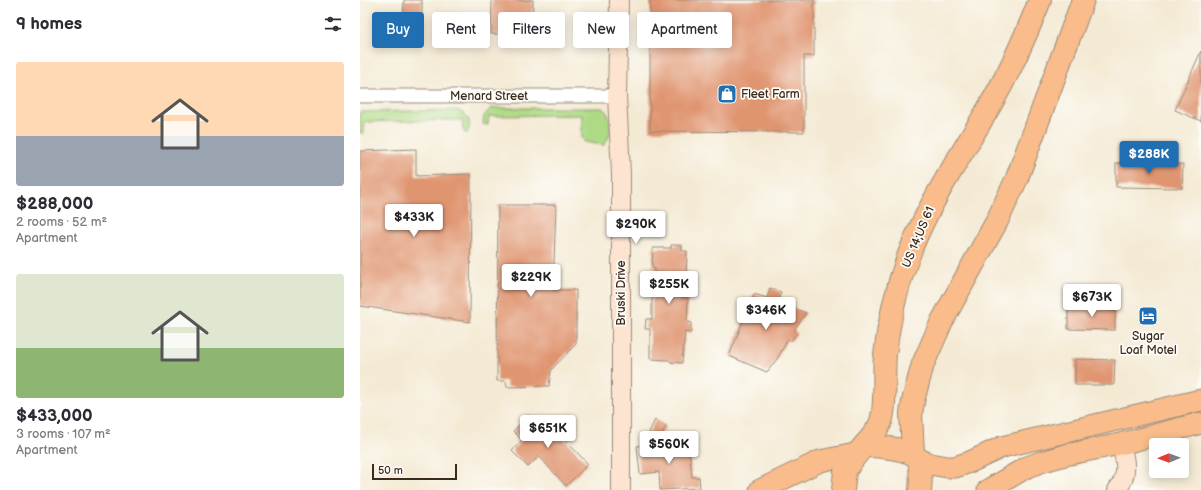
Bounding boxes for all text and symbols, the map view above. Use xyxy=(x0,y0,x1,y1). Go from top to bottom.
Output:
chip: Buy xyxy=(372,12,424,48)
chip: Rent xyxy=(432,12,490,48)
chip: Filters xyxy=(498,12,565,48)
chip: New xyxy=(573,12,629,48)
chip: Apartment xyxy=(637,12,732,48)
icon: filters xyxy=(322,13,344,35)
text: 9 homes xyxy=(16,14,82,34)
shop icon: Fleet Farm xyxy=(716,83,738,105)
place label: Fleet Farm xyxy=(741,87,800,102)
icon: home xyxy=(144,88,216,160)
street label: Menard Street xyxy=(450,89,528,104)
pin: $288K xyxy=(1121,141,1177,175)
text: $288K xyxy=(1129,146,1169,162)
text: $288,000 xyxy=(16,194,93,214)
pin: $433K xyxy=(386,204,442,238)
street label: US 14;US 61 xyxy=(899,204,938,270)
text: $433K xyxy=(394,209,434,225)
pin: $290K xyxy=(608,211,664,245)
text: 2 rooms · 52 m² xyxy=(16,214,107,230)
text: $290K xyxy=(616,216,656,232)
text: Apartment xyxy=(16,230,77,246)
street label: Bruski Drive xyxy=(614,260,629,326)
pin: $229K xyxy=(503,264,559,298)
text: $229K xyxy=(511,269,551,285)
pin: $255K xyxy=(641,271,697,305)
text: $255K xyxy=(649,276,689,292)
pin: $673K xyxy=(1064,284,1120,318)
text: $673K xyxy=(1072,289,1112,305)
pin: $346K xyxy=(738,297,794,331)
icon: home xyxy=(144,300,216,372)
text: $346K xyxy=(746,302,786,318)
hotel icon: Sugar Loaf Motel xyxy=(1137,305,1159,327)
place label: Sugar Loaf Motel xyxy=(1119,329,1177,358)
text: $433,000 xyxy=(16,406,93,426)
pin: $651K xyxy=(520,415,576,449)
text: $651K xyxy=(529,420,567,436)
text: 3 rooms · 107 m² xyxy=(16,426,111,442)
pin: $560K xyxy=(641,431,697,465)
text: $560K xyxy=(649,436,689,452)
north arrow xyxy=(1149,438,1189,478)
map controls xyxy=(1149,438,1189,478)
text: Apartment xyxy=(16,442,77,458)
scale bar xyxy=(372,462,457,481)
text: 50 m xyxy=(378,464,403,477)

